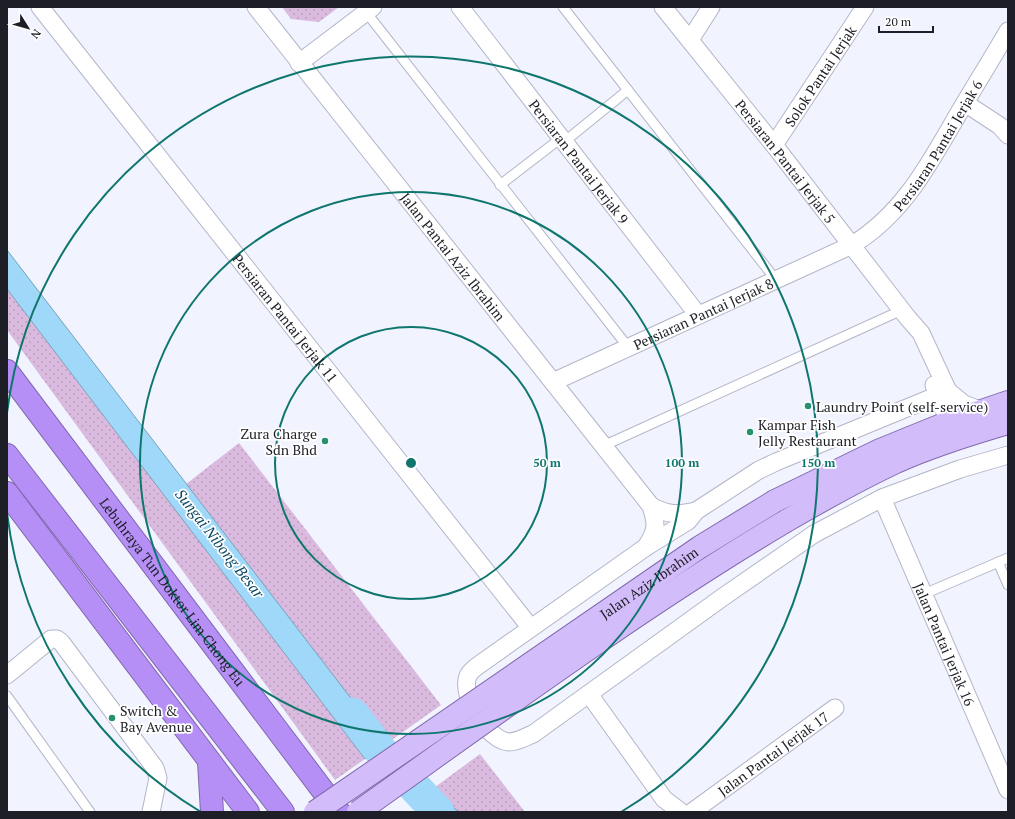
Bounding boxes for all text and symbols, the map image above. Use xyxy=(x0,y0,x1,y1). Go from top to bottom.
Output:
north arrow xyxy=(8,8,48,48)
scale bar xyxy=(879,8,933,34)
text: 20 m xyxy=(885,14,912,29)
street label: Solok Pantai Jerjak xyxy=(780,21,860,130)
text: N xyxy=(27,26,44,42)
street label: Persiaran Pantai Jerjak 6 xyxy=(889,76,986,215)
street label: Persiaran Pantai Jerjak 9 xyxy=(525,95,633,227)
street label: Persiaran Pantai Jerjak 5 xyxy=(731,95,840,227)
street label: Jalan Pantai Aziz Ibrahim xyxy=(397,188,510,324)
street label: Persiaran Pantai Jerjak 11 xyxy=(229,249,342,386)
street label: Persiaran Pantai Jerjak 8 xyxy=(630,273,776,354)
place label: Laundry Point (self-service) xyxy=(816,397,988,416)
marker: Laundry Point (self-service) xyxy=(803,401,813,411)
place label: Kampar Fish Jelly Restaurant xyxy=(758,415,858,450)
place label: Zura Charge Sdn Bhd xyxy=(240,424,317,459)
marker: Kampar Fish Jelly Restaurant xyxy=(745,427,755,437)
marker: Zura Charge Sdn Bhd xyxy=(320,436,330,446)
text: 50 m xyxy=(533,455,561,470)
text: 100 m xyxy=(665,455,699,470)
text: 150 m xyxy=(801,455,835,470)
centre of rings xyxy=(404,456,418,470)
water label: Sungai Nibong Besar xyxy=(171,484,270,603)
street label: Lebuhraya Tun Doktor Lim Chong Eu xyxy=(96,493,250,690)
street label: Jalan Aziz Ibrahim xyxy=(596,542,701,623)
street label: Jalan Pantai Jerjak 16 xyxy=(910,579,980,709)
place label: Switch & Bay Avenue xyxy=(120,701,192,736)
street label: Jalan Pantai Jerjak 17 xyxy=(714,707,832,800)
marker: Switch & Bay Avenue xyxy=(107,713,117,723)

